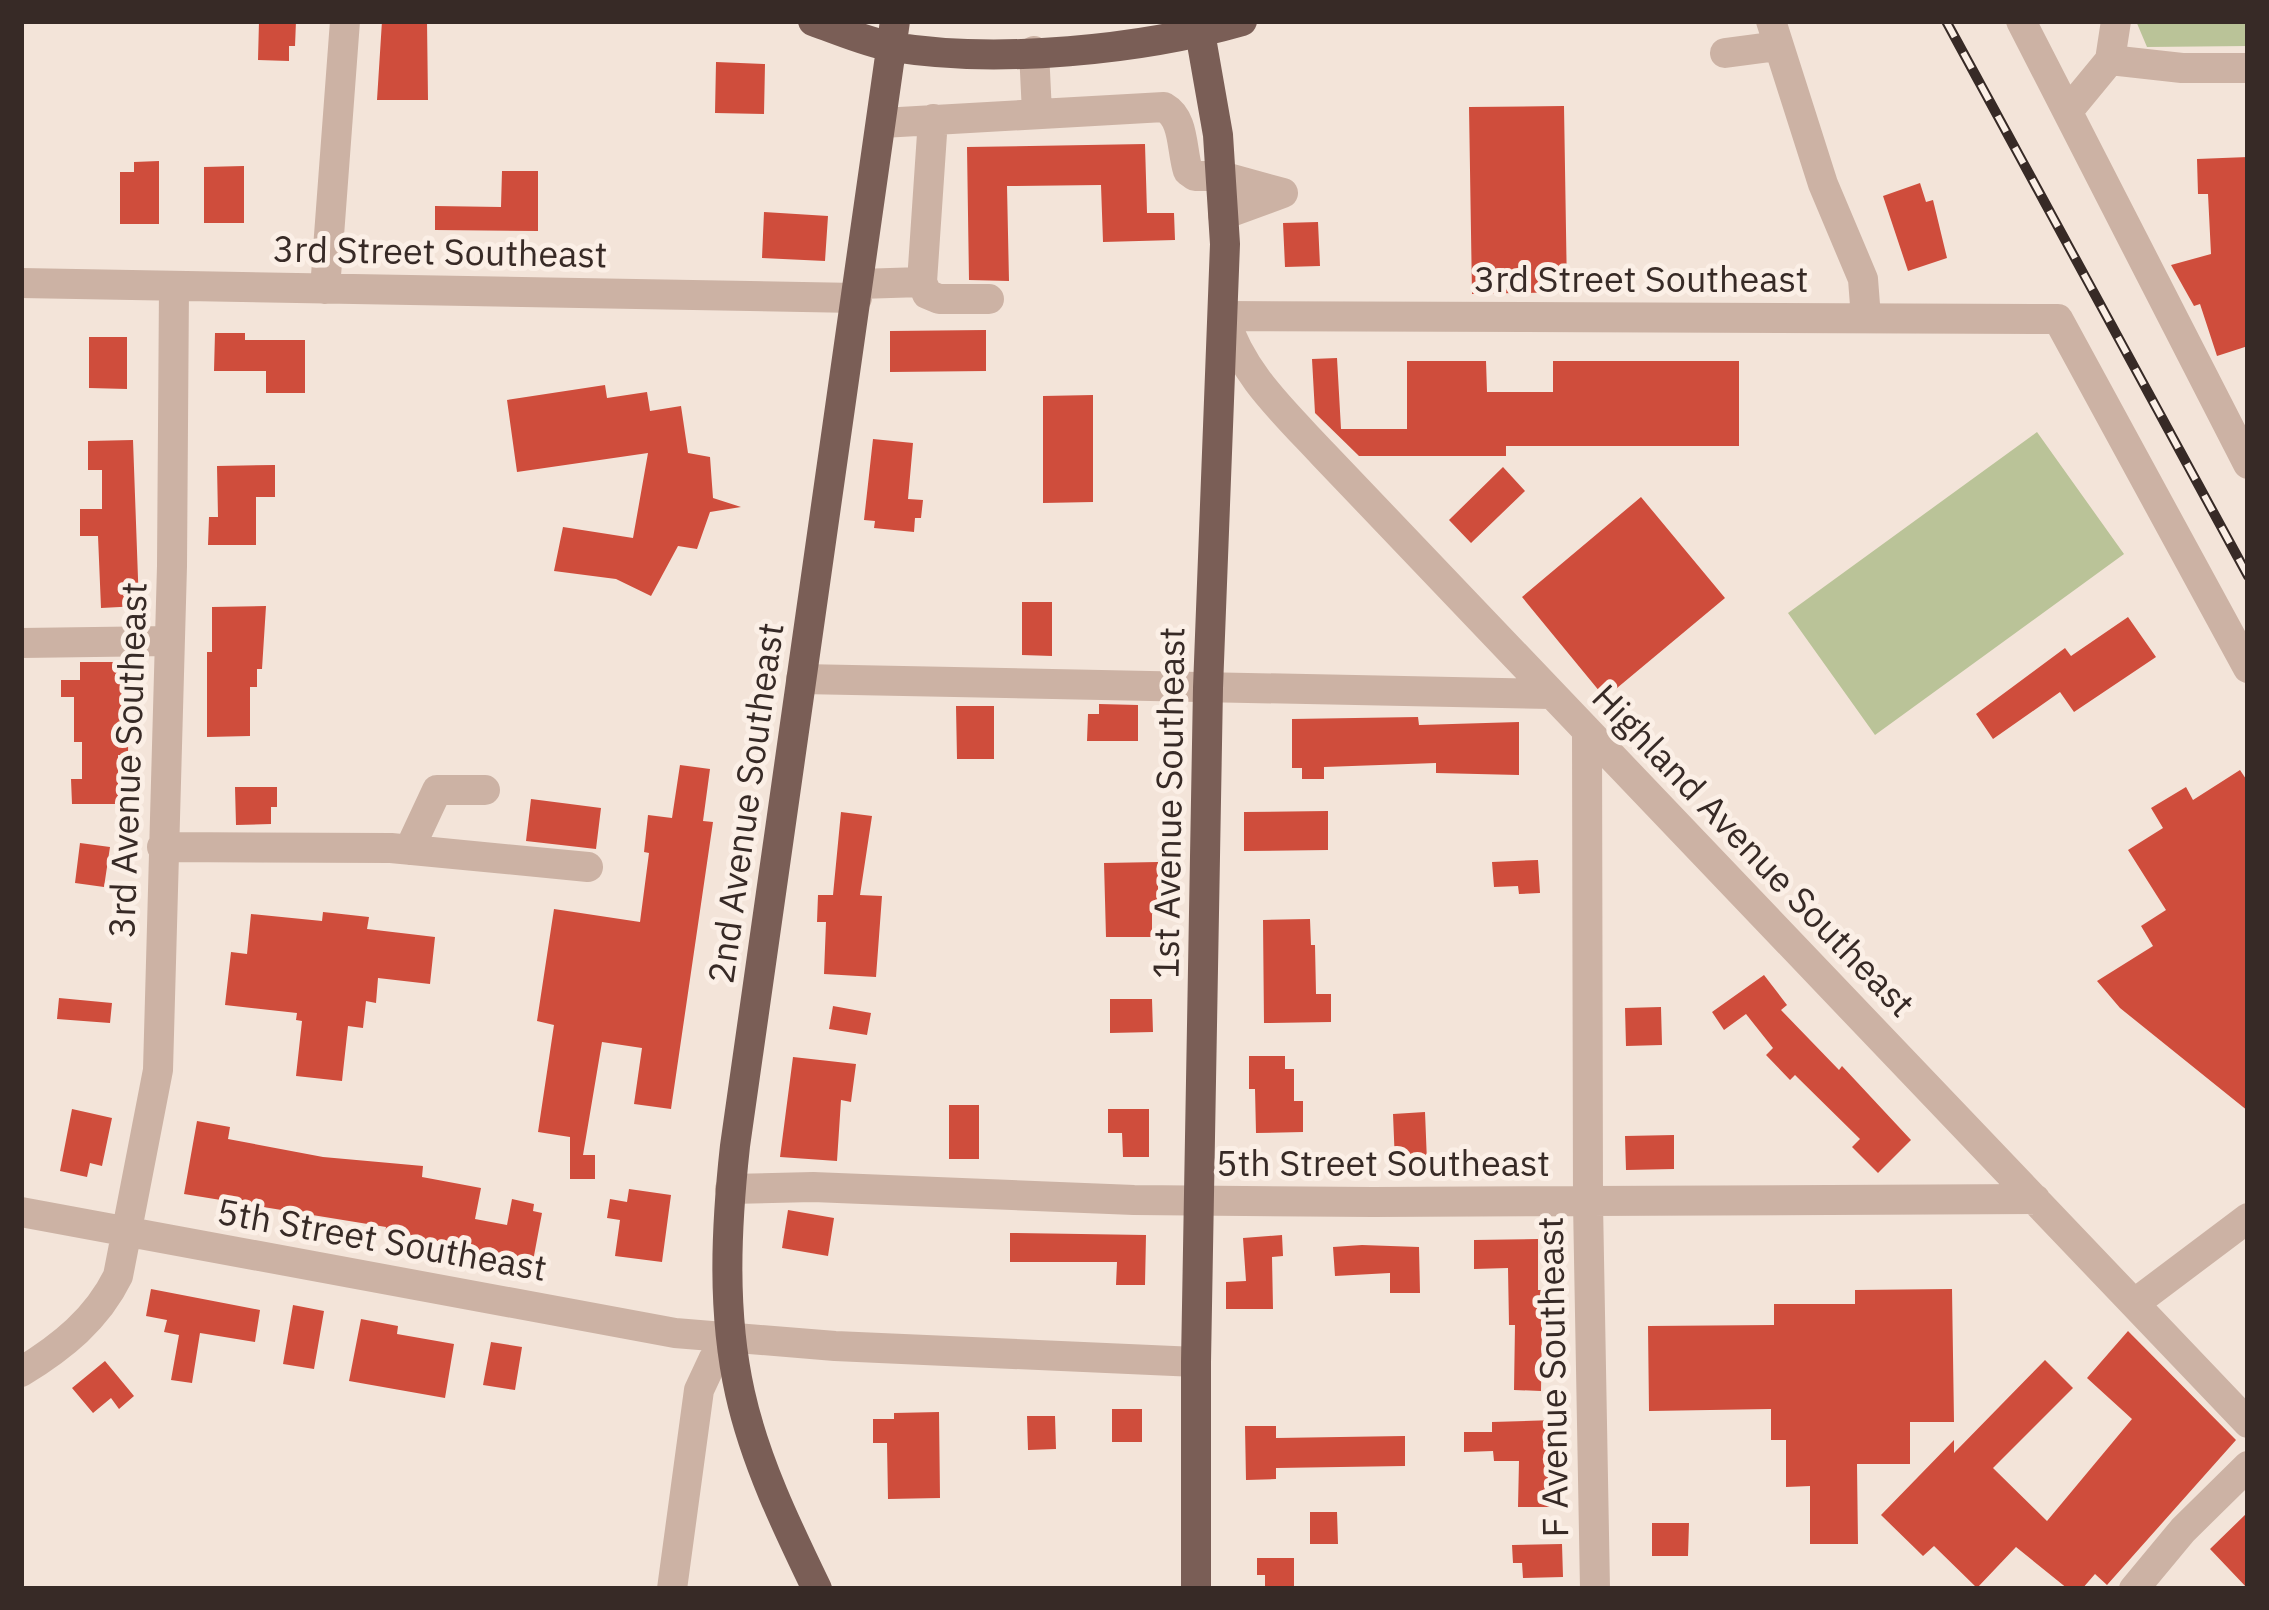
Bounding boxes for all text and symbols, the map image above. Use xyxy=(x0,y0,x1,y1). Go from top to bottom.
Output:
street label: 3rd Street Southeast xyxy=(272,225,608,277)
street label: 3rd Street Southeast xyxy=(1474,255,1808,302)
street label: 3rd Avenue Southeast xyxy=(97,581,157,939)
street label: 2nd Avenue Southeast xyxy=(696,620,794,986)
street label: 1st Avenue Southeast xyxy=(1141,626,1195,980)
street label: Highland Avenue Southeast xyxy=(1583,674,1925,1026)
street label: 5th Street Southeast xyxy=(1216,1139,1550,1186)
street label: 5th Street Southeast xyxy=(213,1187,551,1291)
street label: F Avenue Southeast xyxy=(1526,1216,1578,1538)

